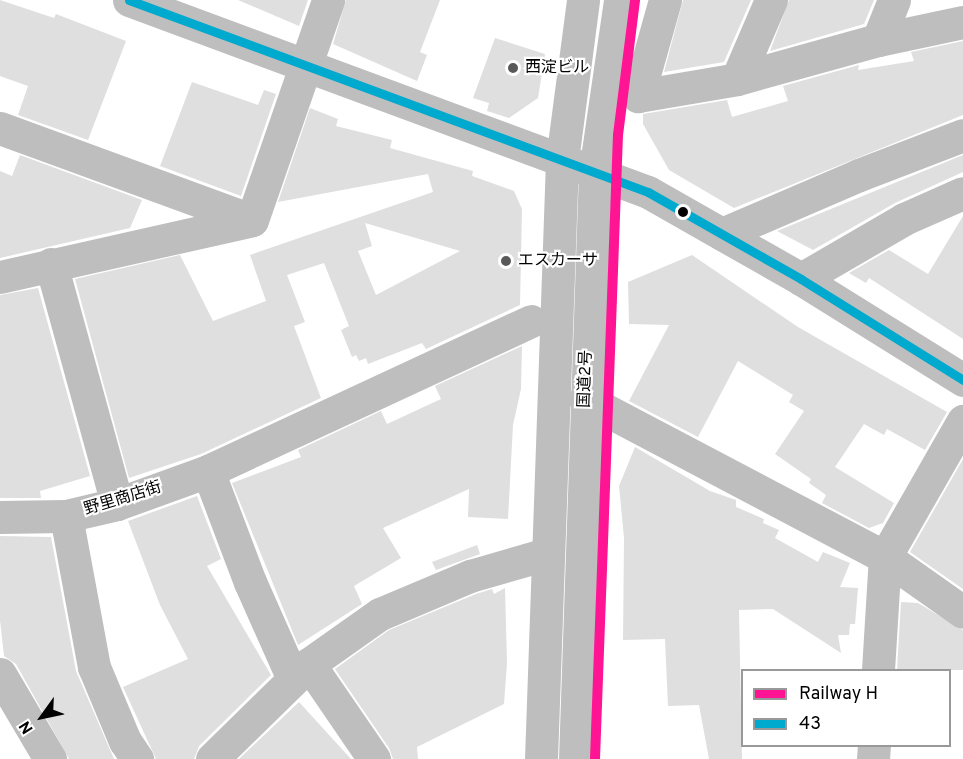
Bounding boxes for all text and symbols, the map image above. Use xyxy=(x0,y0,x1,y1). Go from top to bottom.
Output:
place label: 西淀ビル xyxy=(525,58,589,78)
marker: 西淀ビル xyxy=(506,61,520,75)
unlabelled marker xyxy=(677,206,689,218)
place label: エスカーサ xyxy=(518,251,598,271)
marker: エスカーサ xyxy=(499,254,513,268)
street label: 国道2号 xyxy=(575,350,597,408)
street label: 野里商店街 xyxy=(82,478,164,520)
legend xyxy=(741,669,951,747)
text: Railway H xyxy=(799,683,878,706)
north arrow xyxy=(12,687,72,747)
text: 43 xyxy=(799,713,821,736)
text: N xyxy=(15,717,38,737)

